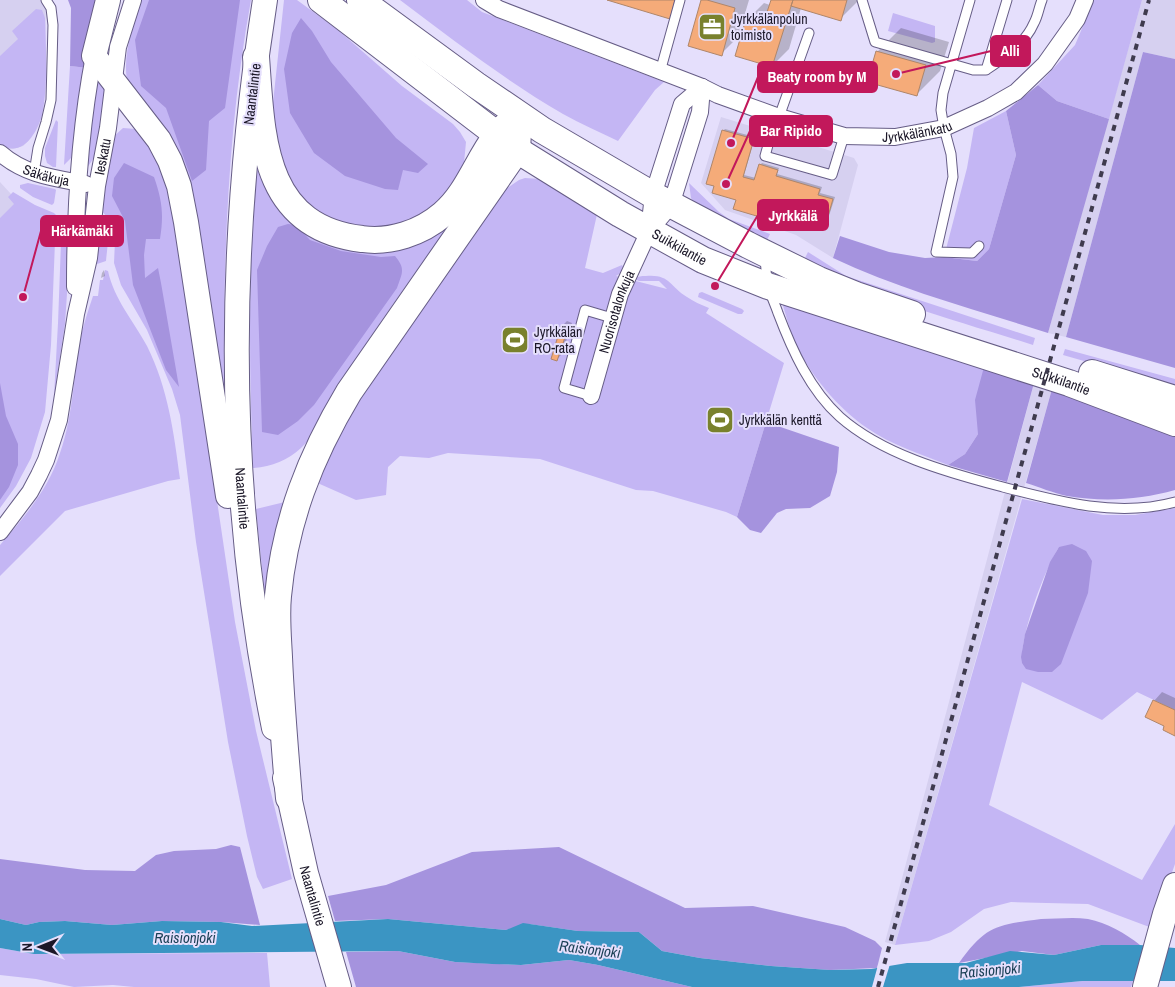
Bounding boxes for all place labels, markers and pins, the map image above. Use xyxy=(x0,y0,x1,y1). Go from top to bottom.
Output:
place label: Jyrkkälänpolun toimisto xyxy=(731,10,808,44)
office icon: Jyrkkälänpolun toimisto xyxy=(697,12,727,42)
callout: Alli xyxy=(991,36,1030,66)
callout: Beaty room by M xyxy=(758,62,877,92)
callout: Bar Ripido xyxy=(750,116,832,146)
callout: Jyrkkälä xyxy=(758,200,828,230)
callout: Härkämäki xyxy=(41,216,123,246)
place label: Jyrkkälän RO-rata xyxy=(534,323,582,357)
sports icon: Jyrkkälän RO-rata xyxy=(500,325,530,355)
sports icon: Jyrkkälän kenttä xyxy=(705,405,735,435)
place label: Jyrkkälän kenttä xyxy=(739,411,823,429)

